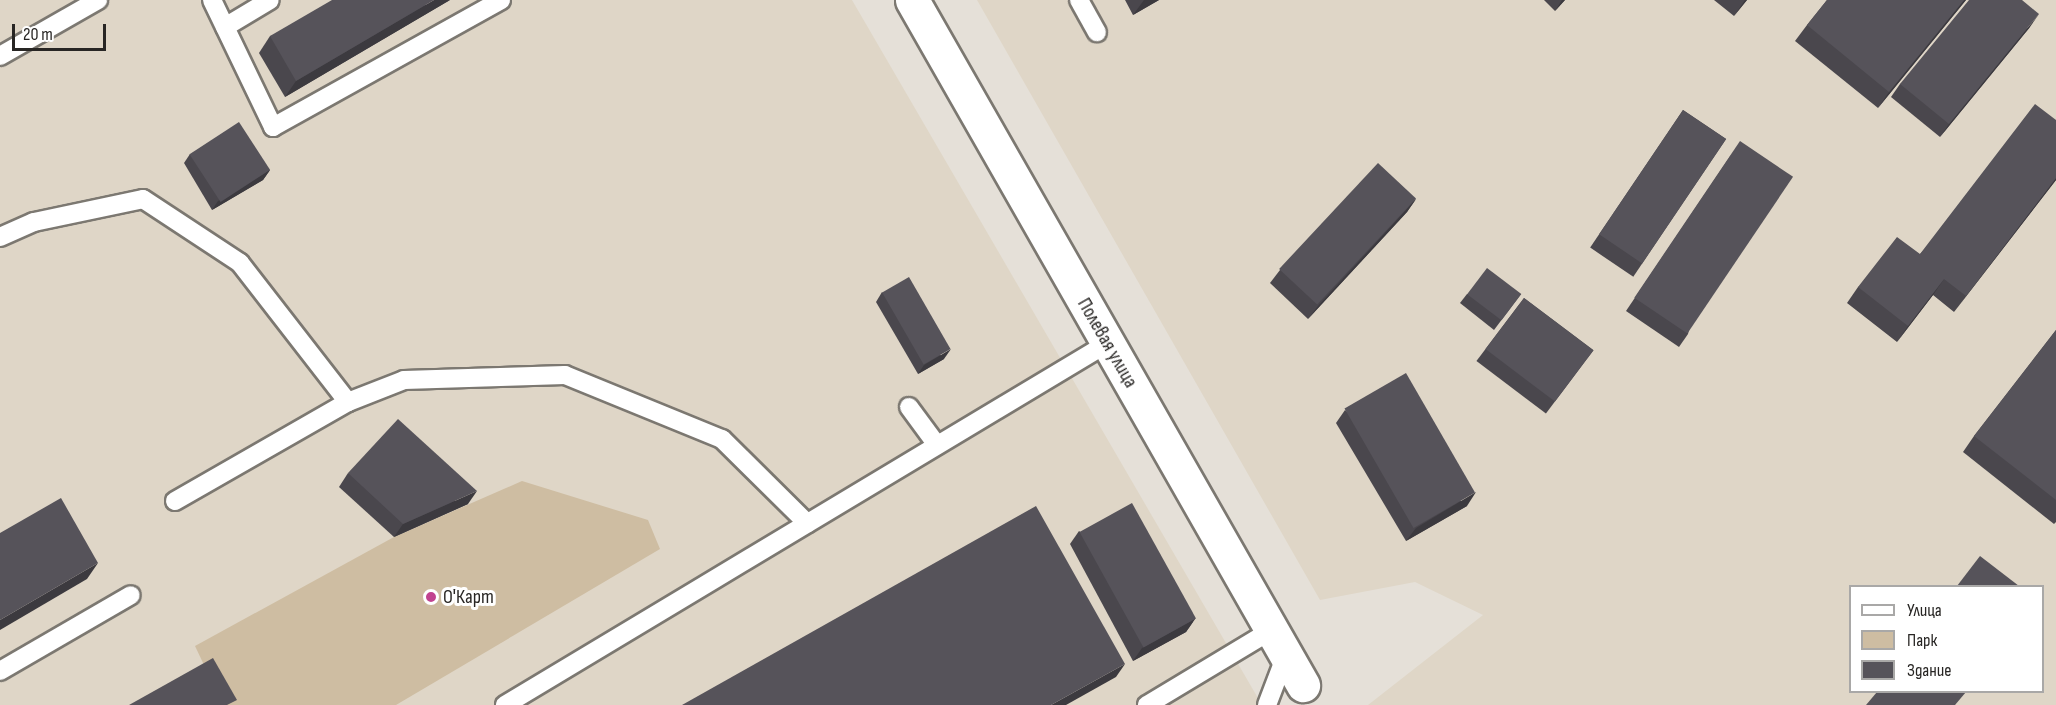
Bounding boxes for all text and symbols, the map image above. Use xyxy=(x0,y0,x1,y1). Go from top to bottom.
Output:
scale bar xyxy=(15,12,110,50)
text: 20 m xyxy=(23,24,53,45)
street label: Полевая улица xyxy=(1072,294,1142,392)
place label: О'Карт xyxy=(443,585,494,609)
legend xyxy=(1849,585,2044,693)
marker: О'Карт xyxy=(424,590,438,604)
text: Улица xyxy=(1907,600,1942,621)
text: Парк xyxy=(1907,630,1937,651)
text: Здание xyxy=(1907,660,1952,681)

